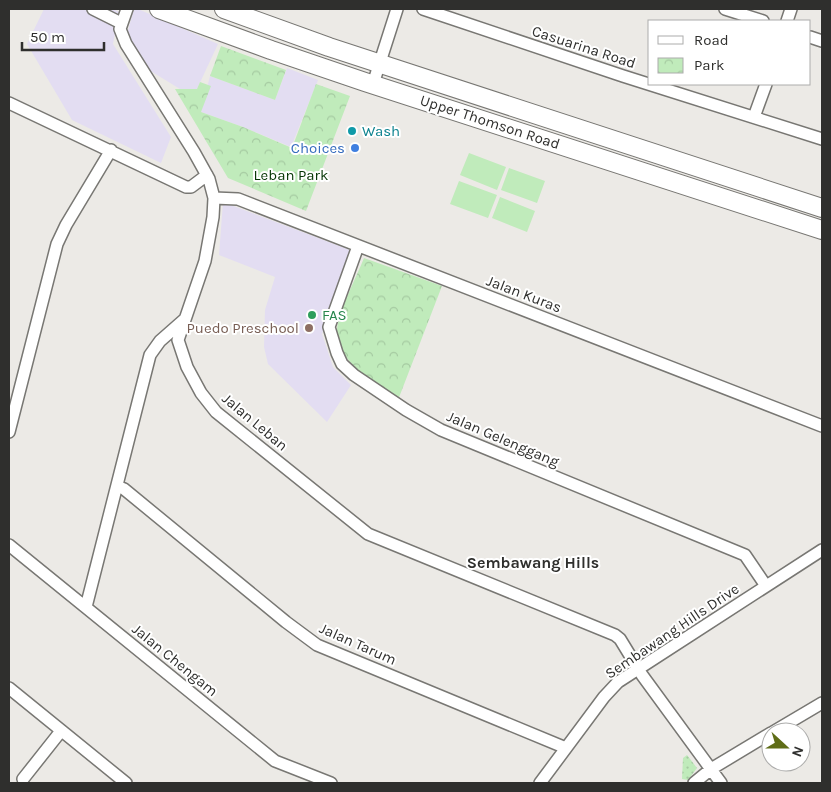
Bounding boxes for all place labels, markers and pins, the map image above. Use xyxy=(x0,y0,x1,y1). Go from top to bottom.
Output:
place label: Wash xyxy=(362,122,400,140)
marker: Wash xyxy=(346,125,358,137)
place label: Choices xyxy=(291,139,345,157)
marker: Choices xyxy=(349,142,361,154)
place label: FAS xyxy=(322,306,347,324)
marker: FAS xyxy=(306,309,318,321)
place label: Puedo Preschool xyxy=(187,319,299,337)
marker: Puedo Preschool xyxy=(303,322,315,334)

